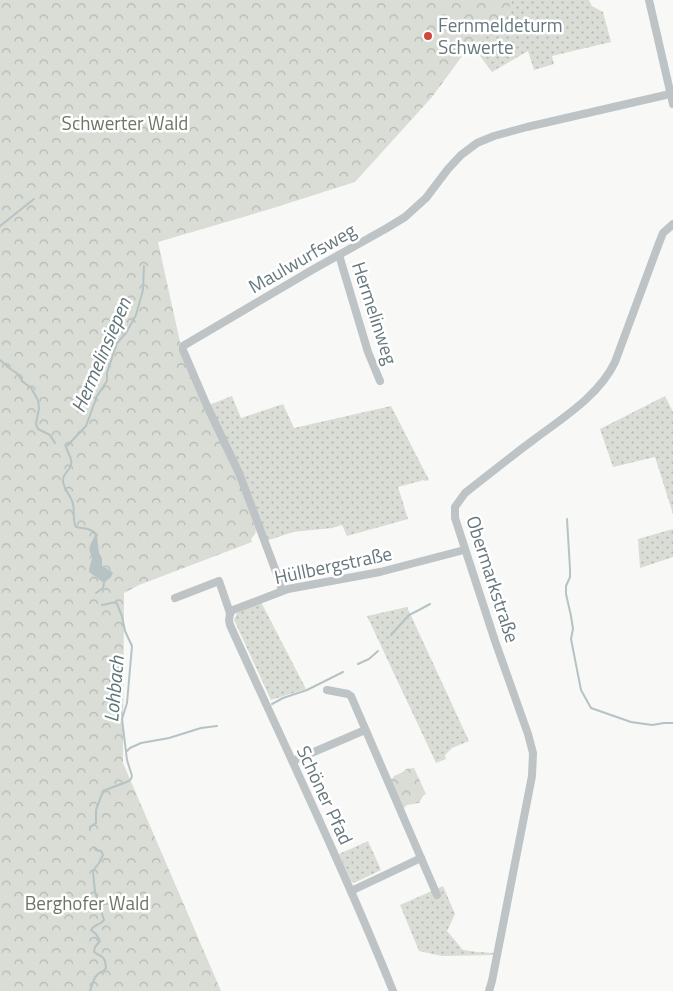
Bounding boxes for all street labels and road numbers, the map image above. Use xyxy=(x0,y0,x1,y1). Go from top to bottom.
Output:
street label: Maulwurfsweg xyxy=(243,215,361,300)
street label: Hermelinweg xyxy=(345,258,406,368)
street label: Obermarkstraße xyxy=(459,512,528,646)
street label: Hüllbergstraße xyxy=(271,538,394,591)
street label: Schöner Pfad xyxy=(290,740,361,849)

